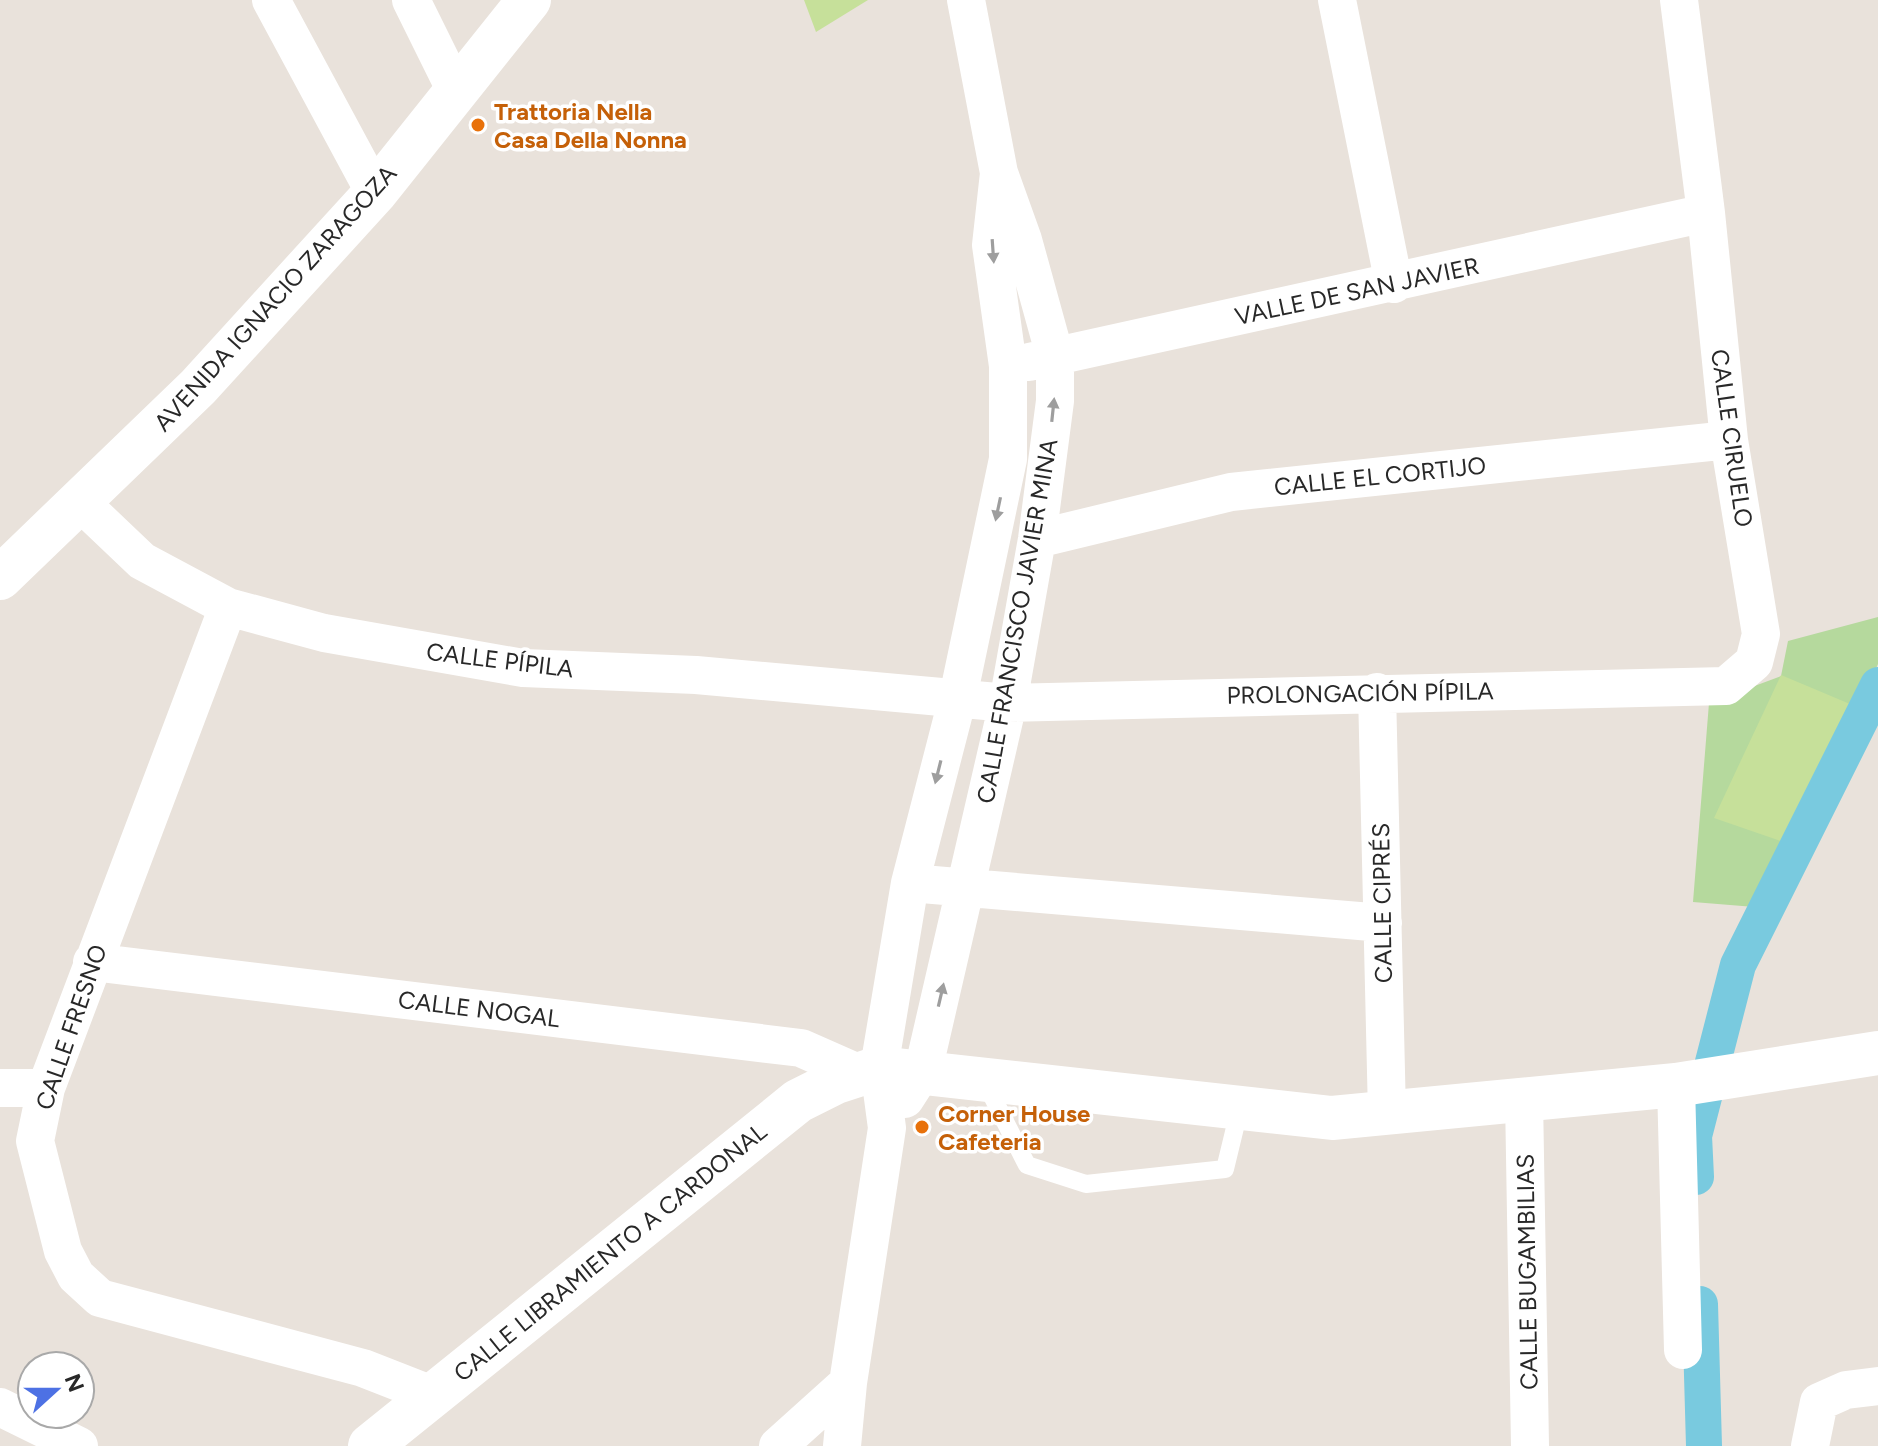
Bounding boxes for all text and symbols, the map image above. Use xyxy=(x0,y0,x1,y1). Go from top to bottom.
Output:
place label: Trattoria Nella Casa Della Nonna xyxy=(494,97,687,154)
marker: Trattoria Nella Casa Della Nonna xyxy=(469,116,487,134)
street label: AVENIDA IGNACIO ZARAGOZA xyxy=(148,158,403,437)
one-way arrow xyxy=(987,239,1000,264)
street label: VALLE DE SAN JAVIER xyxy=(1232,251,1482,331)
street label: CALLE CIRUELO xyxy=(1705,347,1759,529)
one-way arrow xyxy=(1047,397,1060,422)
street label: CALLE FRANCISCO JAVIER MINA xyxy=(971,436,1063,805)
street label: CALLE EL CORTIJO xyxy=(1273,450,1487,502)
one-way arrow xyxy=(991,496,1004,521)
street label: CALLE PÍPILA xyxy=(425,637,576,684)
street label: PROLONGACIÓN PÍPILA xyxy=(1226,676,1495,710)
one-way arrow xyxy=(932,760,944,785)
street label: CALLE CIPRÉS xyxy=(1366,823,1398,983)
street label: CALLE FRESNO xyxy=(29,941,113,1113)
one-way arrow xyxy=(935,982,948,1007)
street label: CALLE NOGAL xyxy=(397,985,562,1033)
place label: Corner House Cafeteria xyxy=(938,1099,1090,1156)
street label: CALLE LIBRAMIENTO A CARDONAL xyxy=(448,1116,773,1387)
marker: Corner House Cafeteria xyxy=(913,1118,931,1136)
street label: CALLE BUGAMBILIAS xyxy=(1510,1154,1544,1390)
north arrow xyxy=(16,1350,96,1430)
text: N xyxy=(59,1370,90,1396)

